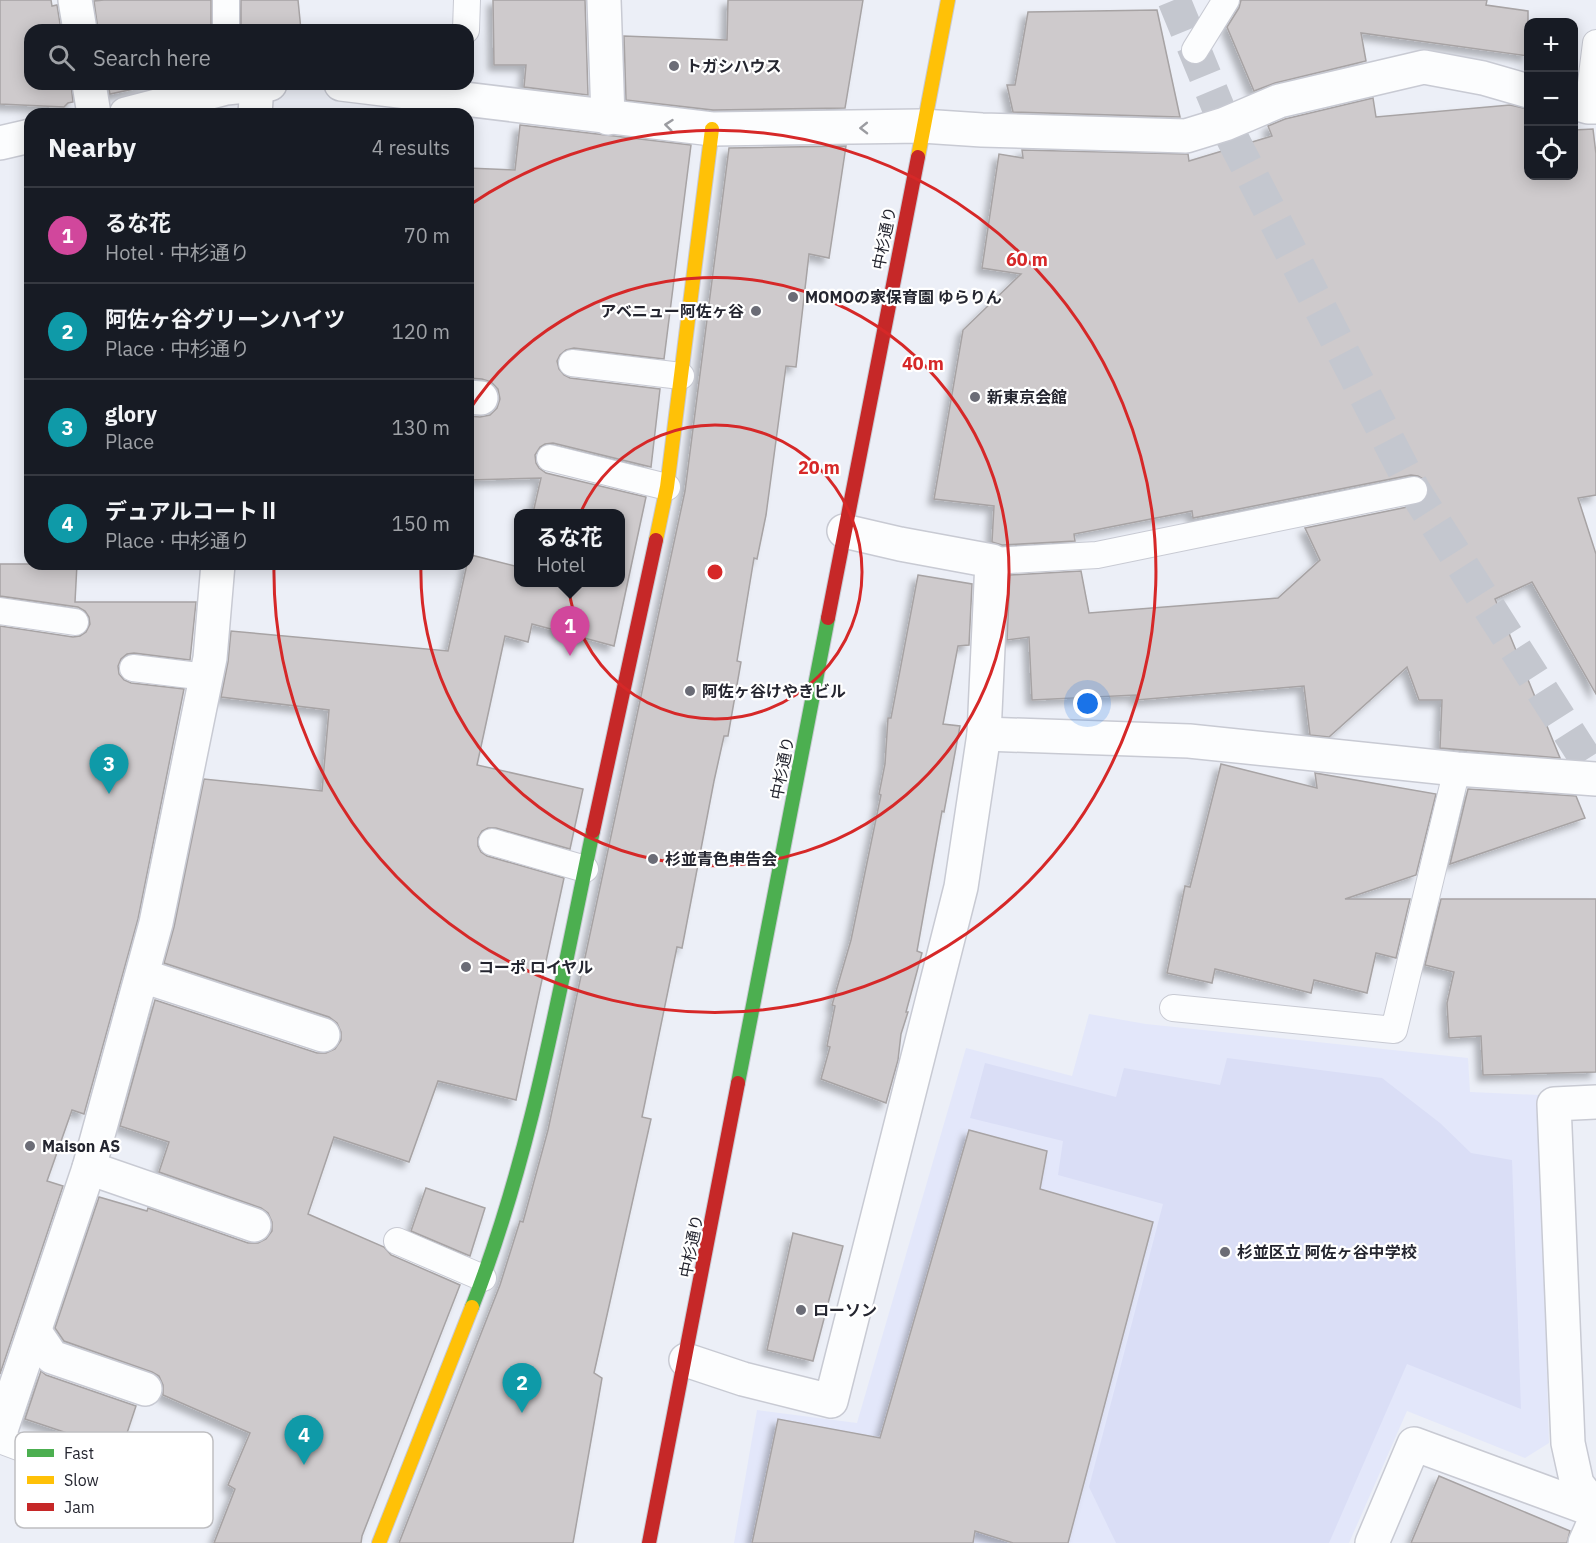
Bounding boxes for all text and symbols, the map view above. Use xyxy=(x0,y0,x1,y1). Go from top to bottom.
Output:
map controls xyxy=(1524,18,1578,180)
button: + xyxy=(1524,18,1578,72)
search box xyxy=(24,24,474,90)
icon: search xyxy=(45,41,78,74)
text: Search here xyxy=(93,43,211,72)
place label: トガシハウス xyxy=(686,56,782,76)
marker: トガシハウス xyxy=(667,59,681,73)
button: − xyxy=(1524,72,1578,126)
one-way arrow xyxy=(665,119,674,132)
one-way arrow xyxy=(859,122,868,134)
button: locate xyxy=(1524,126,1578,180)
text: Nearby xyxy=(48,130,136,164)
text: 4 results xyxy=(372,134,450,161)
street label: 中杉通り xyxy=(868,205,900,271)
text: るな花 xyxy=(105,208,171,237)
text: 1 xyxy=(62,222,74,249)
text: 70 m xyxy=(404,222,450,249)
text: Hotel · 中杉通り xyxy=(105,239,250,266)
text: 60 m xyxy=(1006,248,1048,271)
place label: MOMOの家保育園 ゆらりん xyxy=(805,287,1002,307)
marker: MOMOの家保育園 ゆらりん xyxy=(786,290,800,304)
place label: アベニュー阿佐ヶ谷 xyxy=(600,301,744,321)
text: 阿佐ヶ谷グリーンハイツ xyxy=(105,304,345,333)
marker: アベニュー阿佐ヶ谷 xyxy=(749,304,763,318)
text: 2 xyxy=(62,318,74,345)
text: 120 m xyxy=(392,318,450,345)
text: Place · 中杉通り xyxy=(105,335,250,362)
text: 40 m xyxy=(902,352,944,375)
place label: 新東京会館 xyxy=(987,387,1067,407)
marker: 新東京会館 xyxy=(968,390,982,404)
text: glory xyxy=(105,399,157,428)
text: 3 xyxy=(62,414,74,441)
text: 130 m xyxy=(392,414,450,441)
text: Place xyxy=(105,428,154,455)
text: 20 m xyxy=(798,456,840,479)
text: デュアルコートⅡ xyxy=(105,496,280,525)
popup xyxy=(514,509,625,587)
text: 4 xyxy=(62,510,74,537)
text: 150 m xyxy=(392,510,450,537)
text: るな花 xyxy=(536,522,603,551)
text: Place · 中杉通り xyxy=(105,527,250,554)
text: Hotel xyxy=(536,551,585,578)
centre of rings xyxy=(705,562,725,582)
pin: 1 xyxy=(550,606,590,656)
place label: 阿佐ヶ谷けやきビル xyxy=(702,681,846,701)
marker: 阿佐ヶ谷けやきビル xyxy=(683,684,697,698)
your location xyxy=(1073,689,1102,718)
street label: 中杉通り xyxy=(766,735,798,801)
pin: 3 xyxy=(90,744,128,794)
place label: 杉並青色申告会 xyxy=(665,849,777,869)
marker: 杉並青色申告会 xyxy=(646,852,660,866)
place label: コーポ ロイヤル xyxy=(478,957,593,977)
marker: コーポ ロイヤル xyxy=(459,960,473,974)
place label: Maison AS xyxy=(42,1136,120,1156)
marker: Maison AS xyxy=(23,1139,37,1153)
street label: 中杉通り xyxy=(675,1213,707,1279)
place label: 杉並区立 阿佐ヶ谷中学校 xyxy=(1237,1242,1417,1262)
marker: 杉並区立 阿佐ヶ谷中学校 xyxy=(1218,1245,1232,1259)
place label: ローソン xyxy=(813,1300,877,1320)
marker: ローソン xyxy=(794,1303,808,1317)
pin: 2 xyxy=(502,1364,542,1413)
pin: 4 xyxy=(284,1416,324,1465)
legend xyxy=(15,1432,213,1528)
text: Fast xyxy=(64,1443,94,1463)
text: Slow xyxy=(64,1470,99,1490)
text: Jam xyxy=(64,1497,95,1517)

